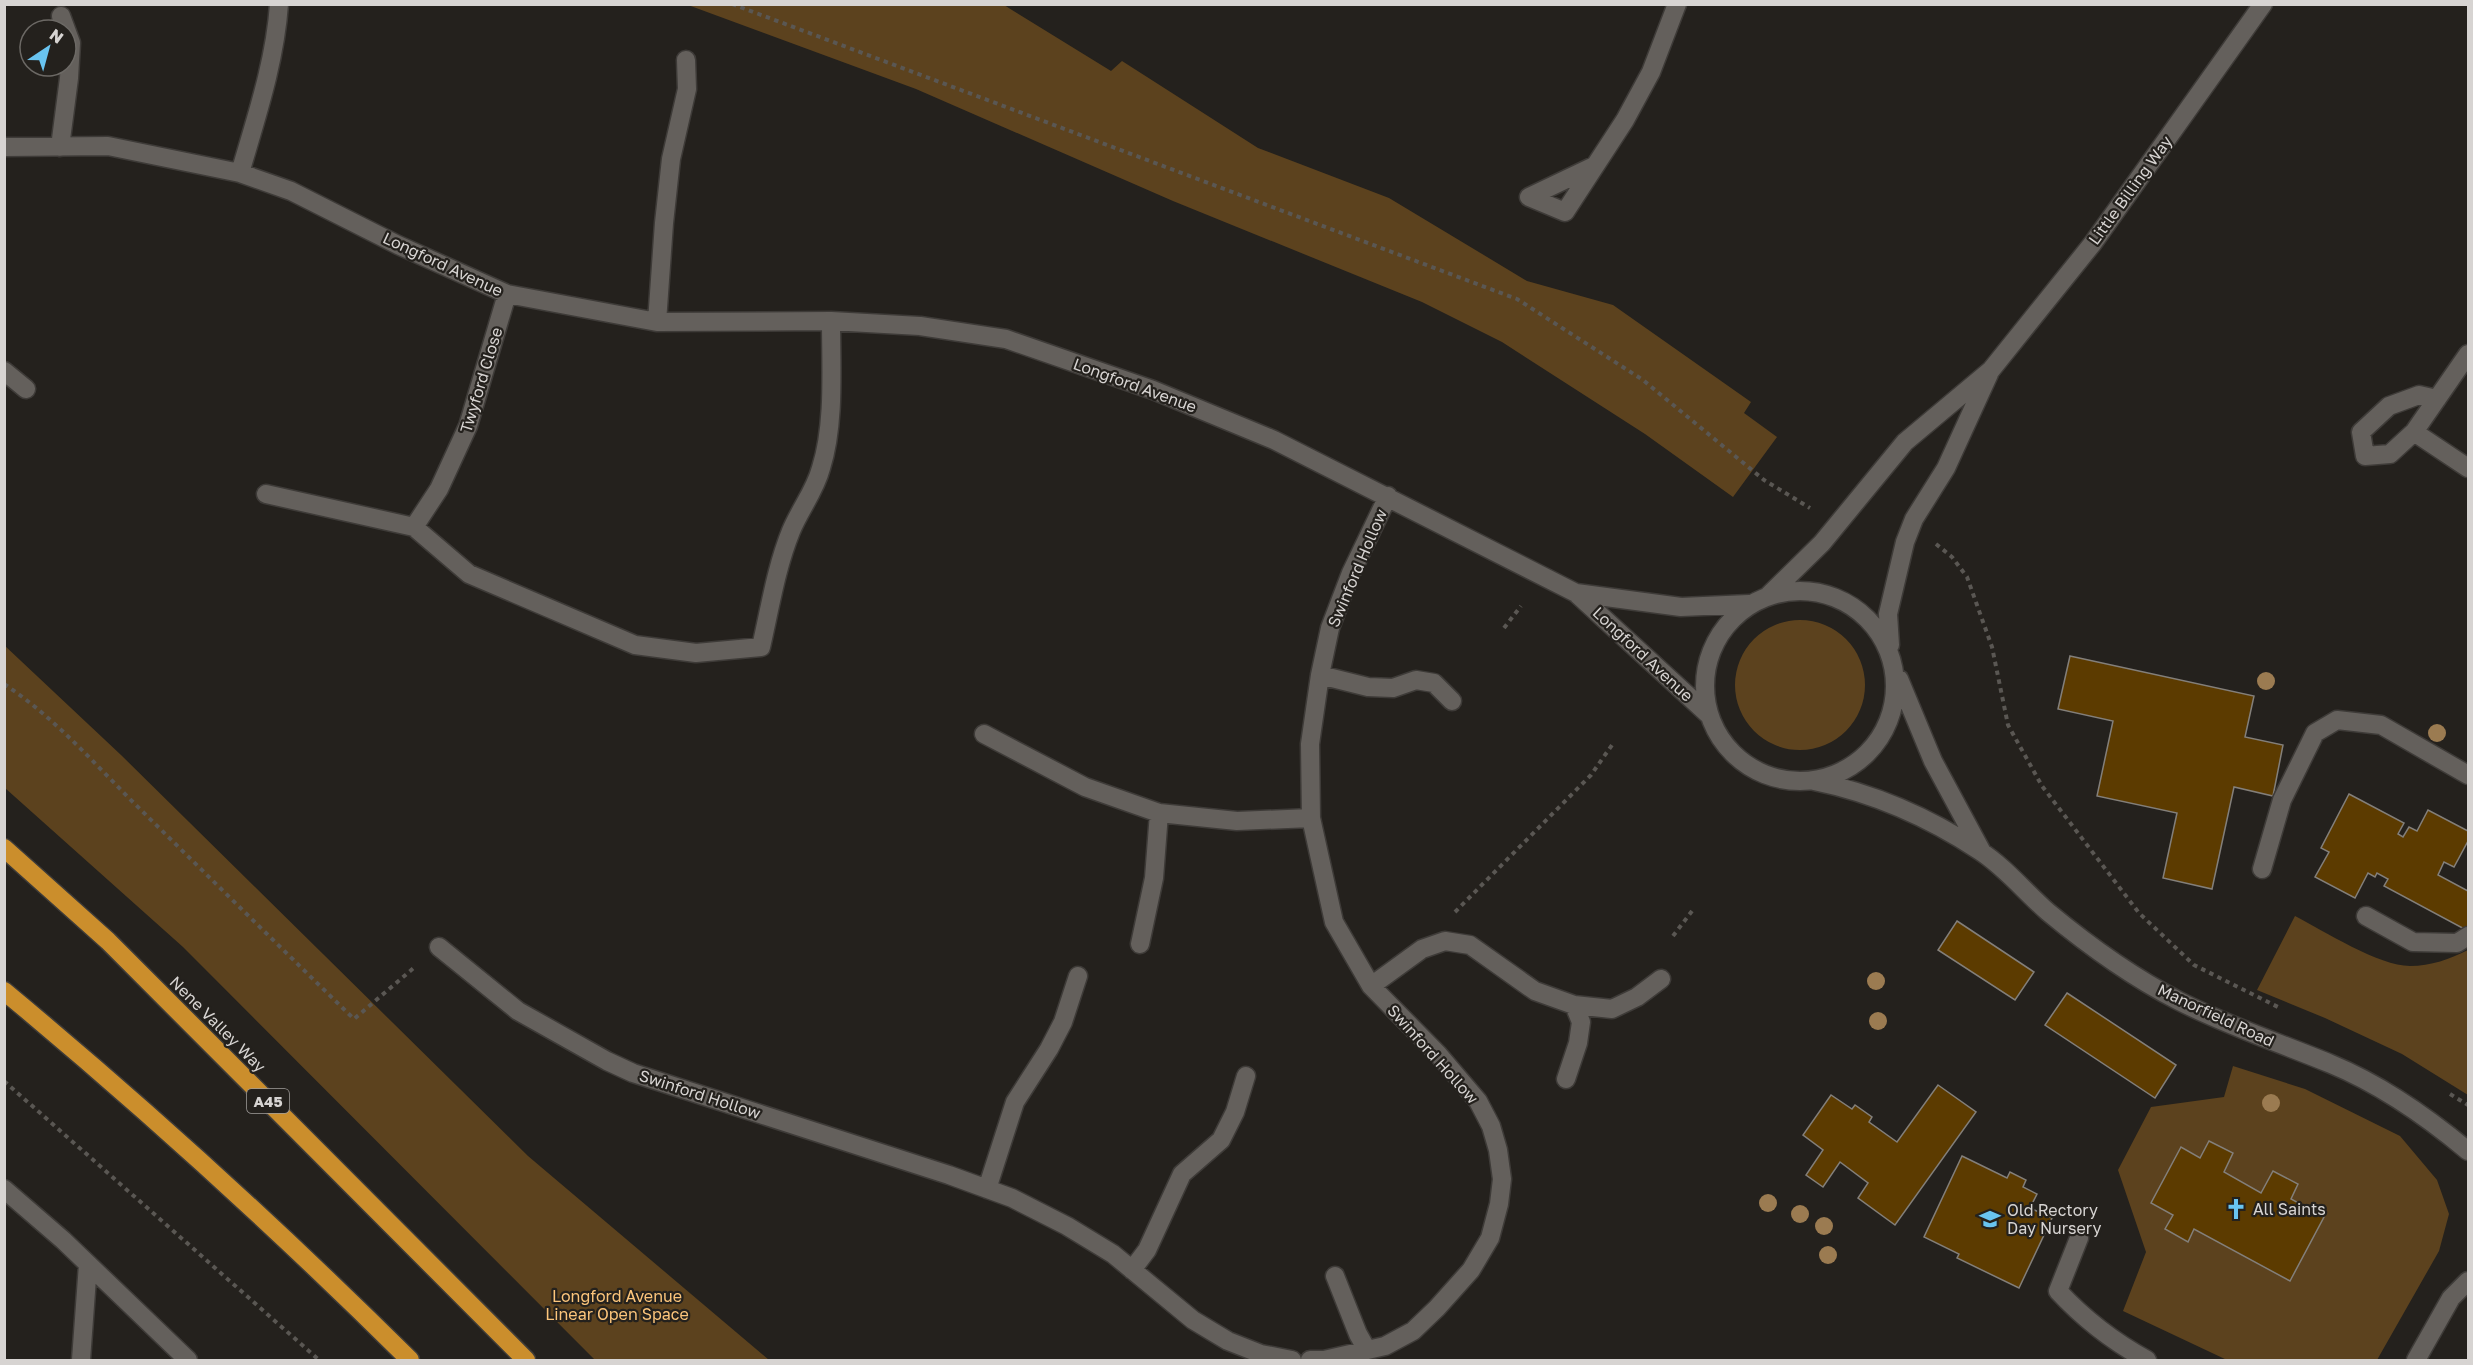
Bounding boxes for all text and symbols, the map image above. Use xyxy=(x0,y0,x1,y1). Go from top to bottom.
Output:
north arrow xyxy=(18,18,78,78)
text: N xyxy=(46,24,68,48)
street label: Little Billing Way xyxy=(2084,132,2176,248)
street label: Longford Avenue xyxy=(380,227,506,301)
street label: Twyford Close xyxy=(455,325,507,435)
street label: Longford Avenue xyxy=(1071,353,1199,417)
street label: Swinford Hollow xyxy=(1323,506,1391,630)
street label: Longford Avenue xyxy=(1589,602,1697,706)
street label: Nene Valley Way xyxy=(166,972,270,1076)
street label: Manorfield Road xyxy=(2155,979,2277,1051)
street label: Swinford Hollow xyxy=(1383,1000,1483,1108)
street label: Swinford Hollow xyxy=(637,1065,763,1123)
road number: A45 xyxy=(247,1089,289,1113)
church icon: All Saints xyxy=(2224,1197,2248,1221)
place label: All Saints xyxy=(2253,1199,2326,1219)
place label: Old Rectory Day Nursery xyxy=(2007,1200,2101,1238)
school or university icon: Old Rectory Day Nursery xyxy=(1978,1207,2002,1231)
park label: Longford Avenue Linear Open Space xyxy=(545,1286,689,1324)

